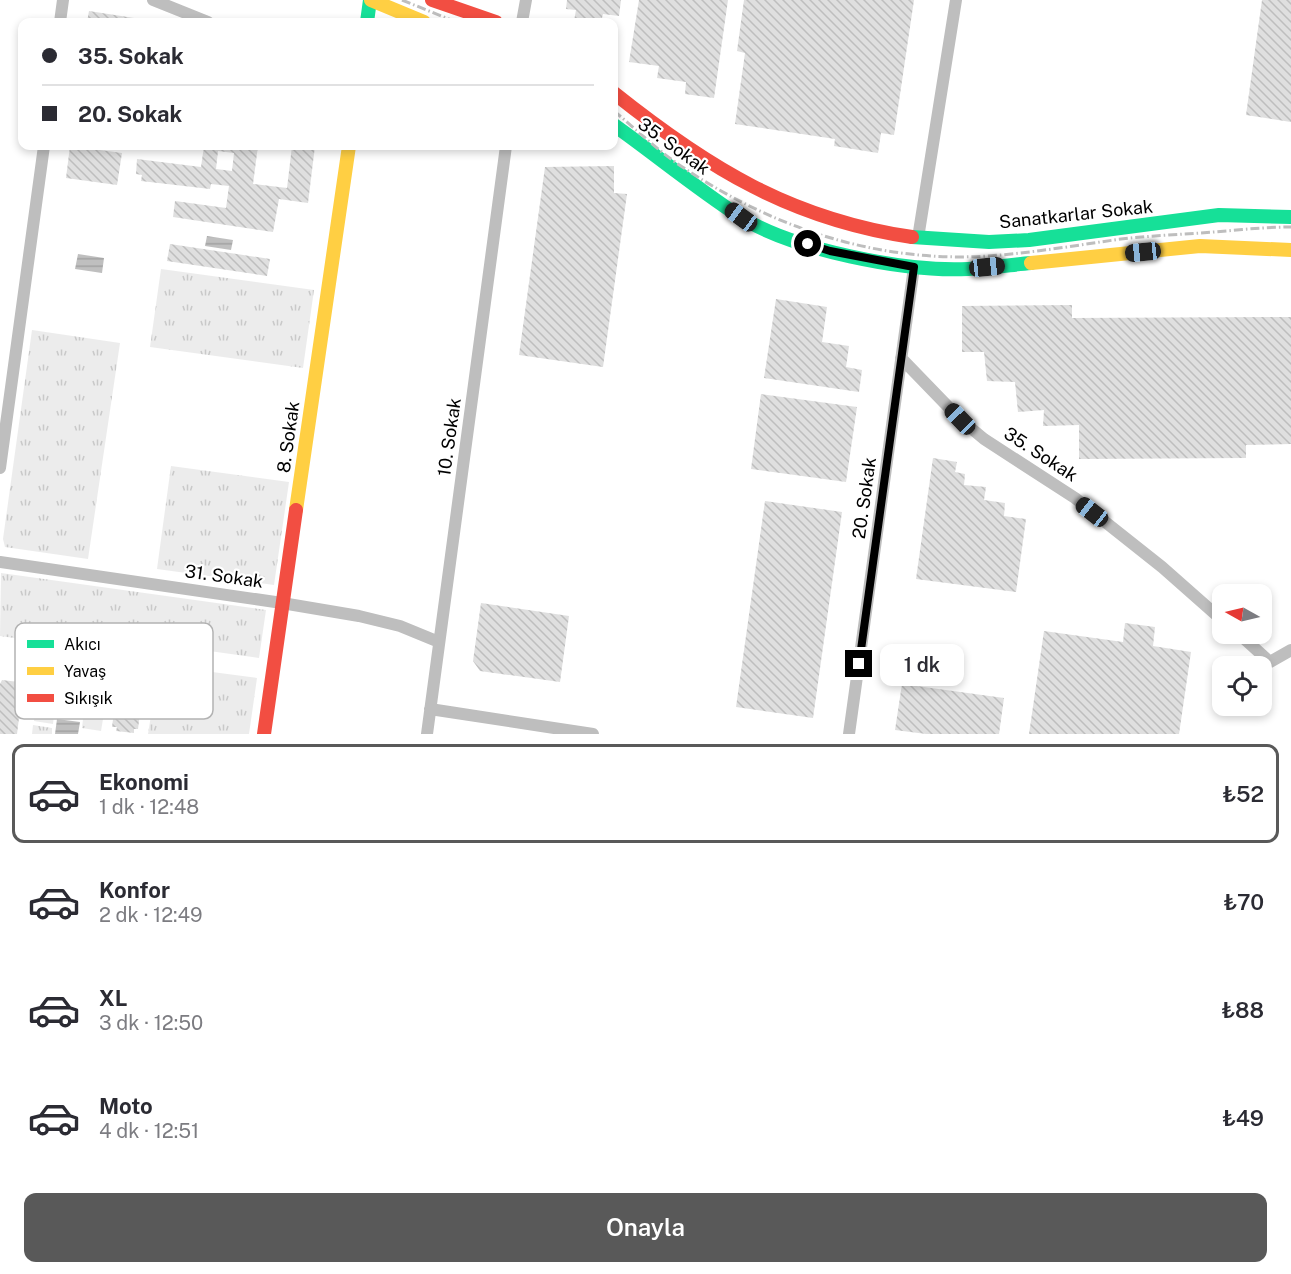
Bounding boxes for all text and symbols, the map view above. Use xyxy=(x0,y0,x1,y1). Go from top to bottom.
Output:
text: 35. Sokak xyxy=(78,43,184,69)
text: 20. Sokak xyxy=(78,101,182,127)
street label: 35. Sokak xyxy=(634,113,714,179)
street label: Sanatkarlar Sokak xyxy=(998,195,1154,233)
car xyxy=(721,199,761,235)
route start xyxy=(794,230,821,257)
car xyxy=(1124,241,1162,263)
car xyxy=(968,256,1006,278)
street label: 10. Sokak xyxy=(433,397,465,477)
street label: 8. Sokak xyxy=(273,400,303,474)
car xyxy=(941,400,979,438)
street label: 35. Sokak xyxy=(1000,422,1082,486)
street label: 20. Sokak xyxy=(848,456,880,540)
car xyxy=(1072,494,1112,530)
street label: 31. Sokak xyxy=(183,560,265,592)
north arrow xyxy=(1212,584,1272,644)
map controls xyxy=(1212,584,1272,716)
legend xyxy=(15,623,213,719)
text: Akıcı xyxy=(64,635,101,654)
callout: 1 dk xyxy=(880,643,964,685)
route end xyxy=(845,650,872,677)
text: 1 dk xyxy=(904,653,940,677)
button: locate xyxy=(1212,656,1272,716)
text: Yavaş xyxy=(64,662,106,681)
text: Sıkışık xyxy=(64,689,113,708)
icon: car xyxy=(27,767,81,821)
text: Ekonomi xyxy=(99,769,189,795)
text: ₺52 xyxy=(1222,781,1264,807)
text: 1 dk · 12:48 xyxy=(99,795,199,819)
icon: car xyxy=(27,875,81,929)
text: Konfor xyxy=(99,877,170,903)
text: ₺70 xyxy=(1223,889,1264,915)
text: 2 dk · 12:49 xyxy=(99,903,203,927)
icon: car xyxy=(27,983,81,1037)
text: XL xyxy=(99,985,127,1011)
text: ₺88 xyxy=(1222,997,1264,1023)
text: 3 dk · 12:50 xyxy=(99,1011,203,1035)
icon: car xyxy=(27,1091,81,1145)
text: Moto xyxy=(99,1093,153,1119)
text: ₺49 xyxy=(1222,1105,1264,1131)
text: 4 dk · 12:51 xyxy=(99,1119,199,1143)
button: Onayla xyxy=(24,1193,1267,1262)

